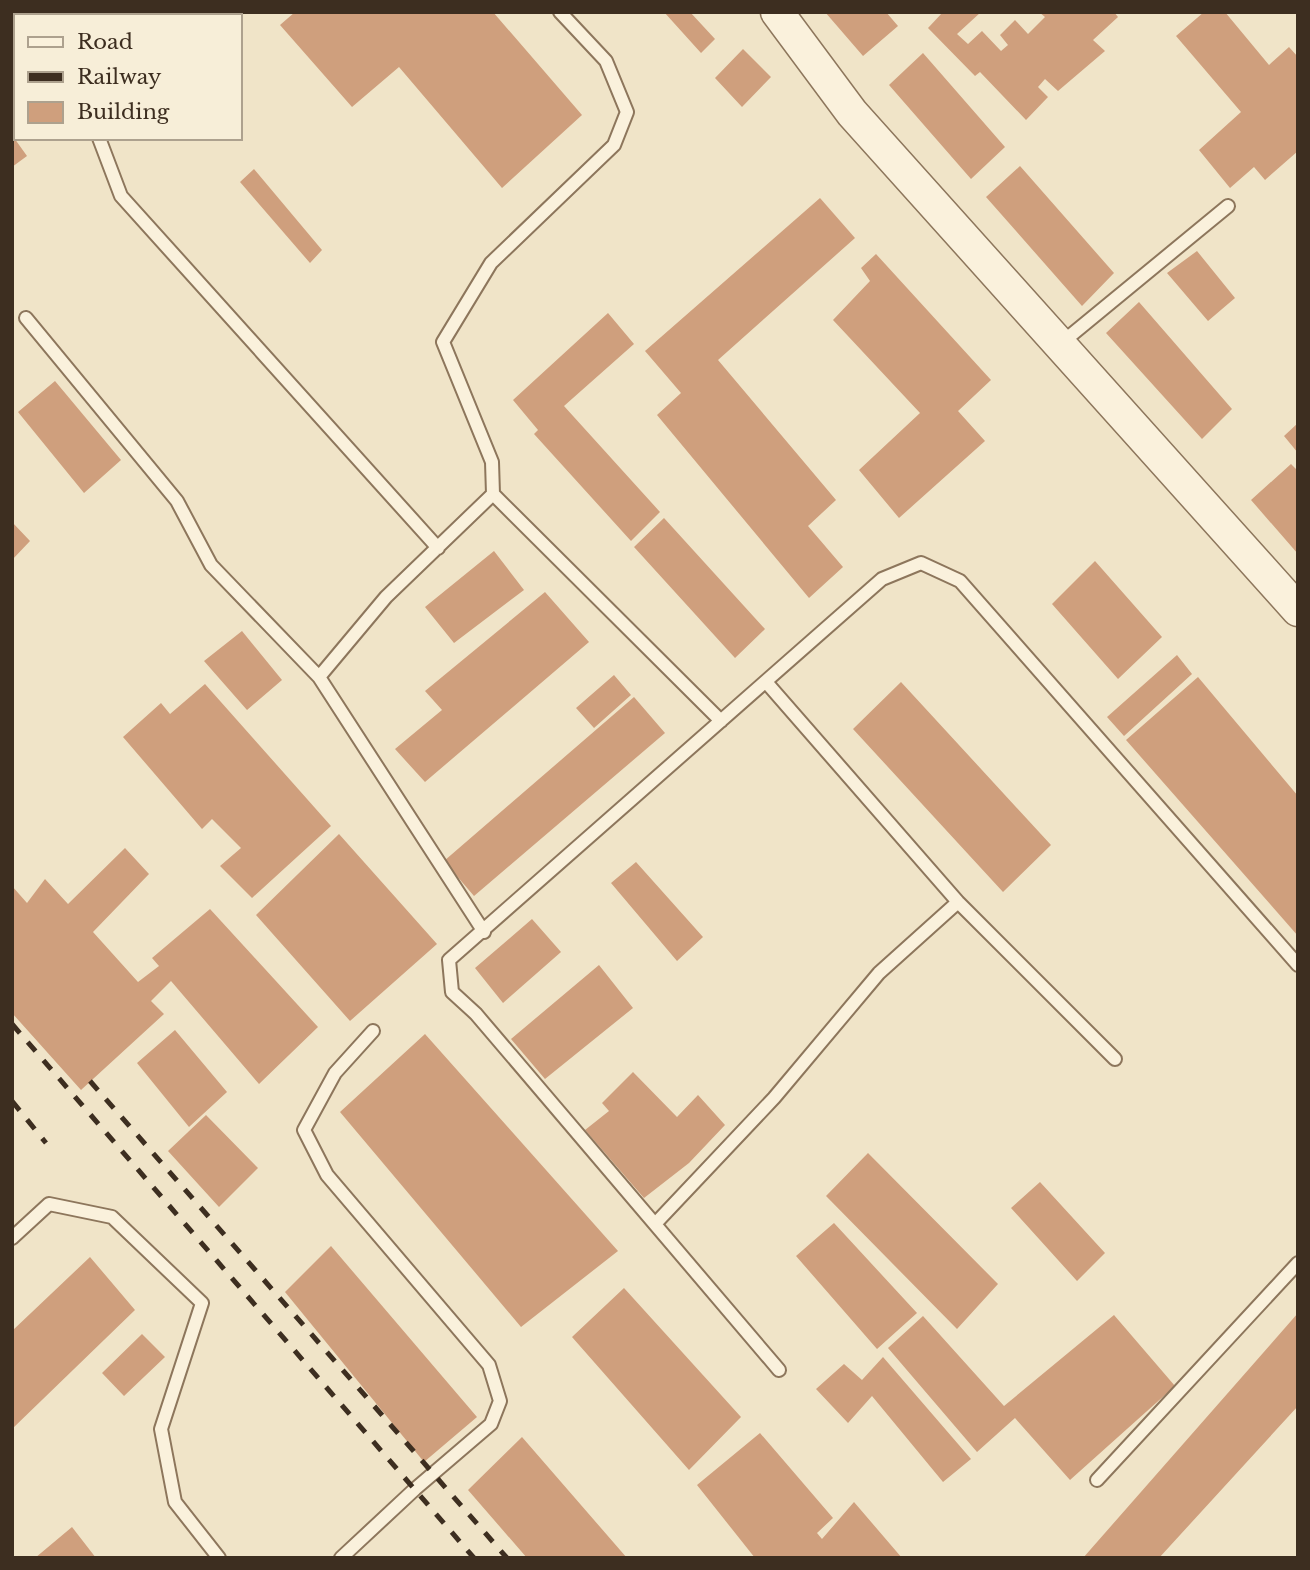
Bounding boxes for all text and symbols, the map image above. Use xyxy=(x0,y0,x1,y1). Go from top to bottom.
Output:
legend xyxy=(14,14,242,140)
text: Road xyxy=(77,29,133,55)
text: Railway xyxy=(77,64,162,90)
text: Building xyxy=(77,99,170,125)

